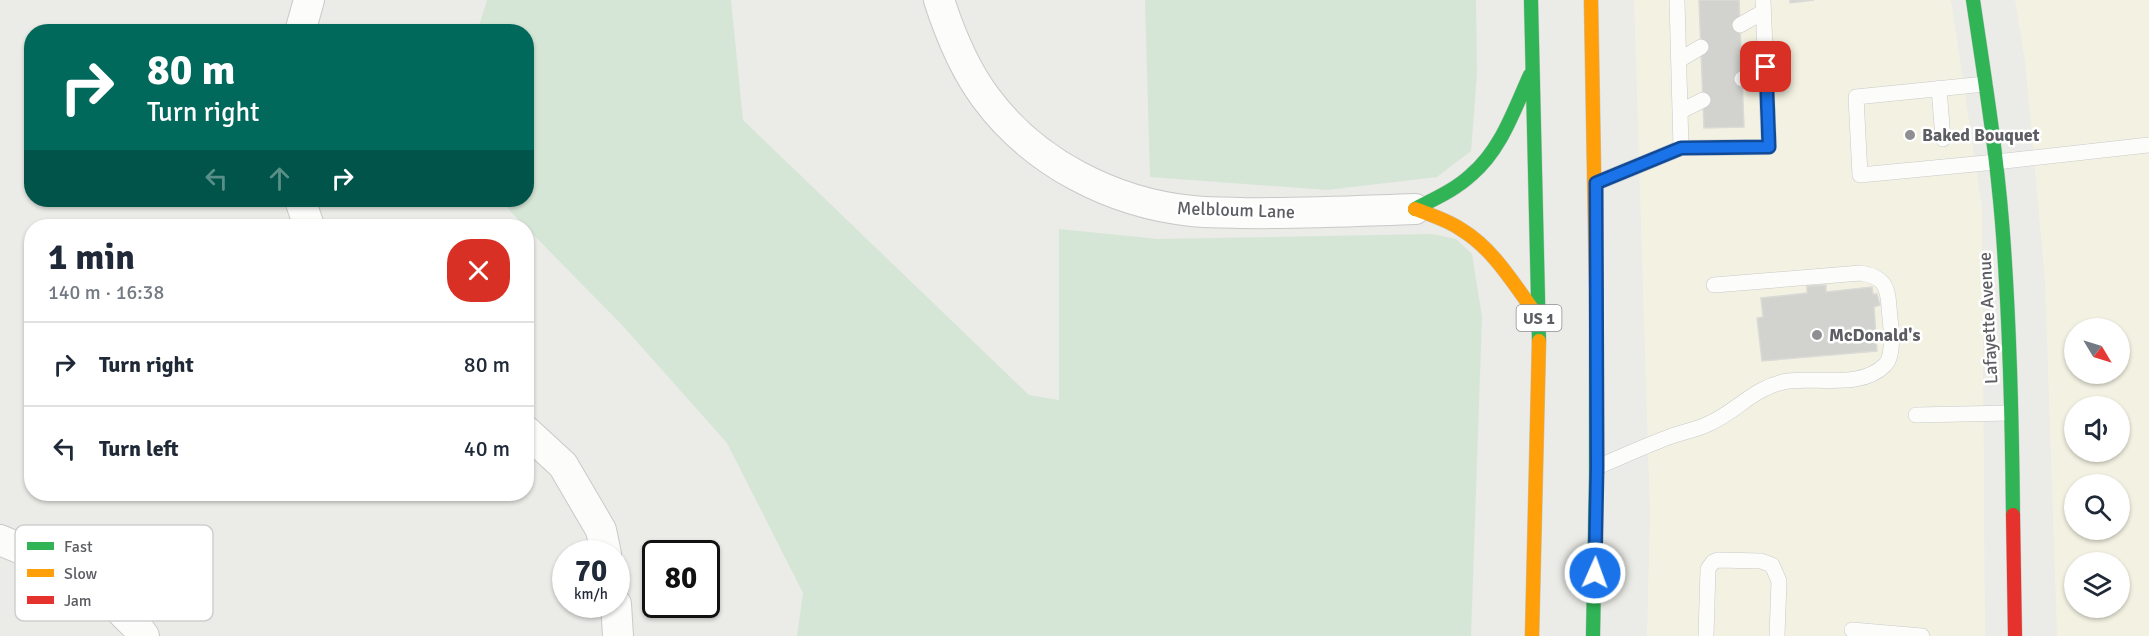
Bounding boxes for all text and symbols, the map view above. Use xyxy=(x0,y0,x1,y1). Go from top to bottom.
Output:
pin xyxy=(1740,41,1791,92)
text: 80 m xyxy=(147,45,236,96)
icon: right xyxy=(48,48,126,126)
icon: arrive xyxy=(1749,50,1782,83)
text: Turn right xyxy=(147,96,260,129)
place label: Baked Bouquet xyxy=(1922,124,2040,146)
marker: Baked Bouquet xyxy=(1903,128,1917,142)
icon: left xyxy=(200,162,233,195)
icon: ahead xyxy=(263,162,296,195)
icon: right xyxy=(326,162,359,195)
street label: Melbloum Lane xyxy=(1177,197,1295,223)
text: 1 min xyxy=(48,235,135,280)
button: close xyxy=(447,239,510,302)
street label: Lafayette Avenue xyxy=(1974,251,2002,385)
text: 140 m · 16:38 xyxy=(48,280,164,305)
road number: US 1 xyxy=(1516,305,1562,331)
north arrow xyxy=(2064,318,2130,384)
map controls xyxy=(2064,318,2130,618)
place label: McDonald's xyxy=(1829,324,1920,346)
marker: McDonald's xyxy=(1810,328,1824,342)
icon: right xyxy=(48,348,81,381)
text: Turn right xyxy=(99,351,194,378)
text: 80 m xyxy=(464,351,510,378)
button: sound xyxy=(2064,396,2130,462)
icon: left xyxy=(48,432,81,465)
text: Turn left xyxy=(99,435,179,462)
text: 40 m xyxy=(464,435,510,462)
button: search xyxy=(2064,474,2130,540)
legend xyxy=(15,525,213,621)
text: Fast xyxy=(64,537,93,557)
speed limit sign: 80 xyxy=(642,540,720,618)
position arrow xyxy=(1563,541,1627,605)
button: layers xyxy=(2064,552,2130,618)
text: 70 xyxy=(575,553,607,590)
text: Slow xyxy=(64,564,98,584)
text: km/h xyxy=(574,585,608,603)
text: Jam xyxy=(64,591,92,611)

